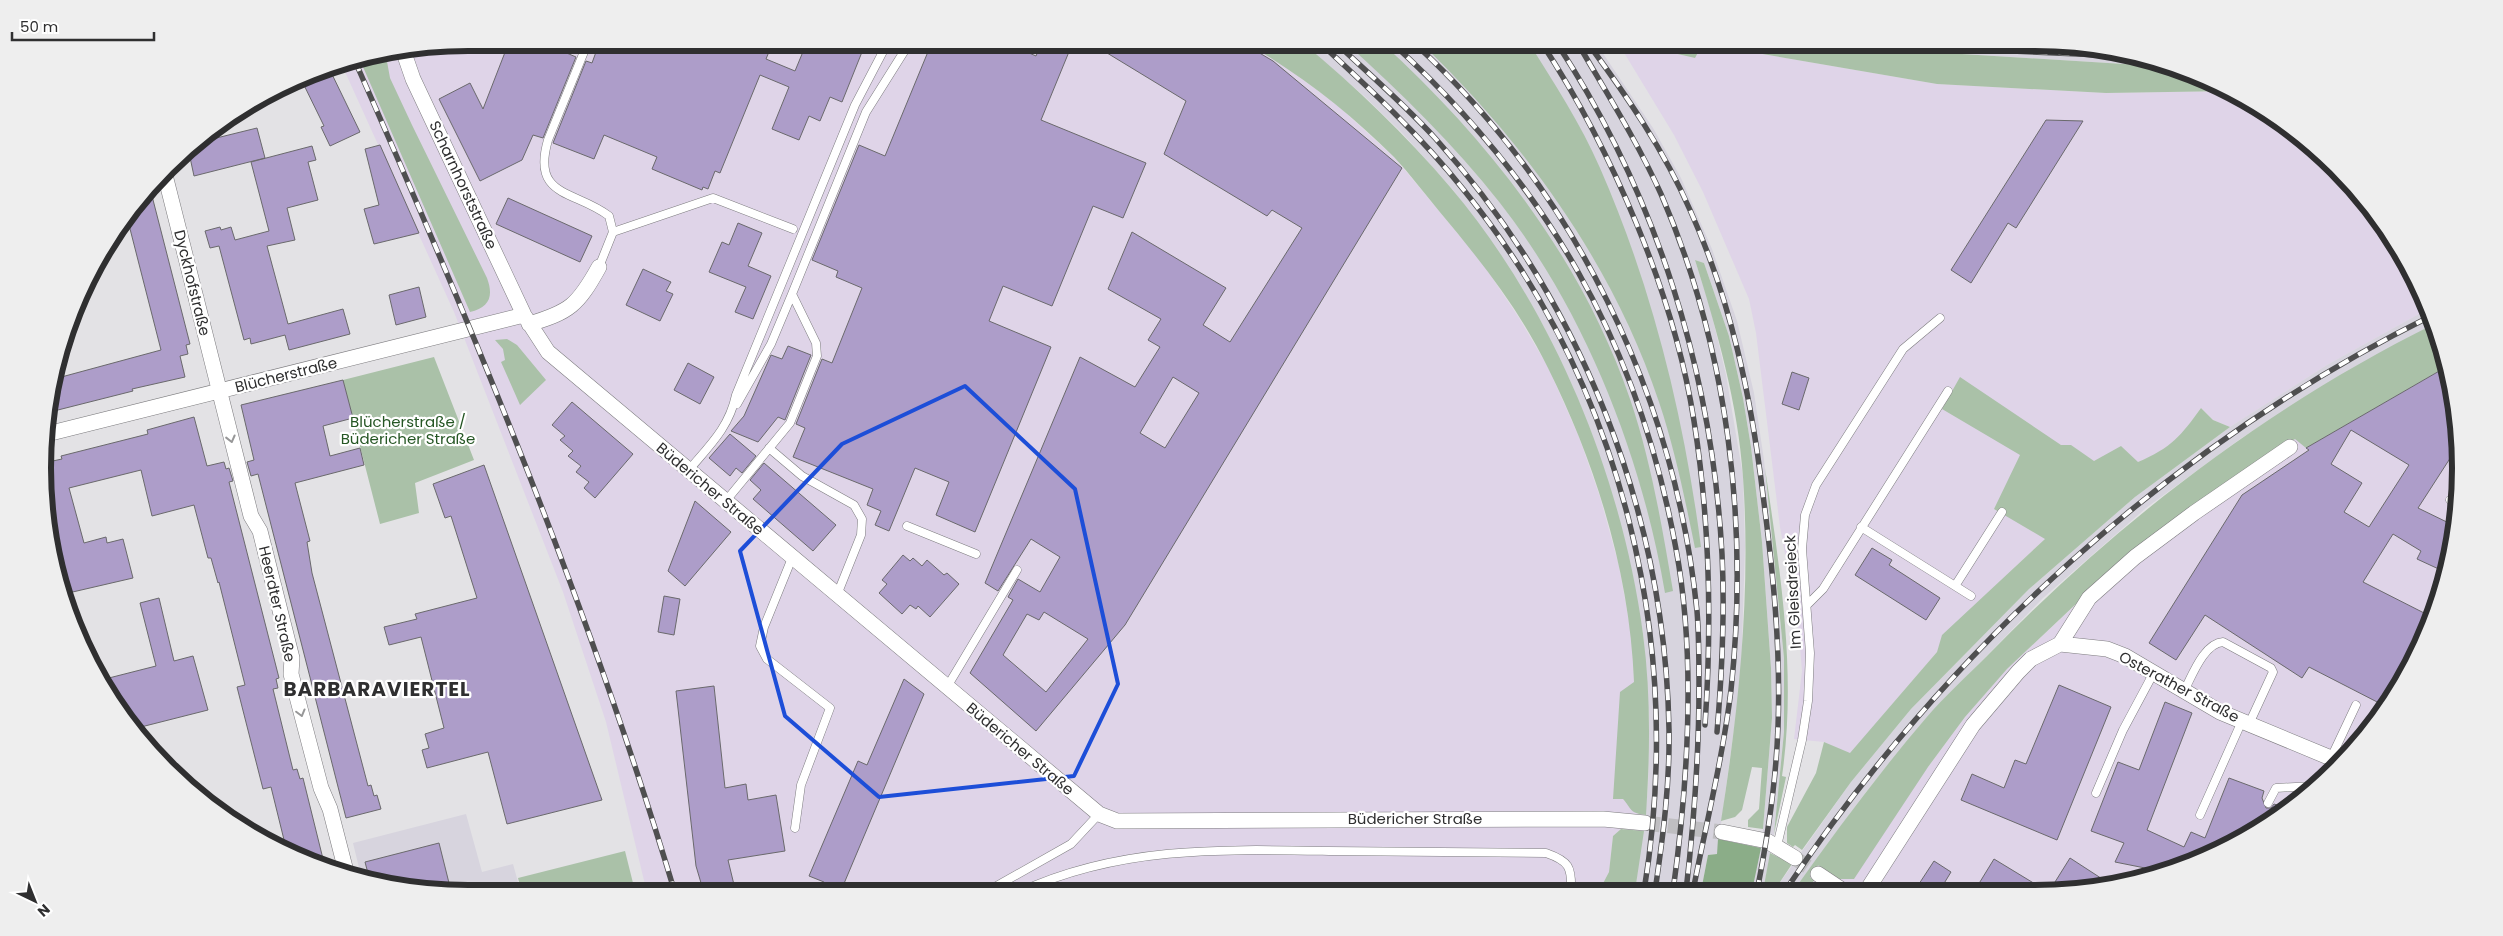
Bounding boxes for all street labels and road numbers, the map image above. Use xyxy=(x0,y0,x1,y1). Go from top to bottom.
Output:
street label: Scharnhorststraße xyxy=(424,117,502,252)
street label: Dyckhofstraße xyxy=(169,228,216,338)
street label: Blücherstraße xyxy=(233,352,339,397)
street label: Büdericher Straße xyxy=(652,437,769,540)
street label: Im Gleisdreieck xyxy=(1779,534,1806,650)
street label: Heerdter Straße xyxy=(254,544,301,664)
street label: Osterather Straße xyxy=(2115,646,2243,727)
street label: Büdericher Straße xyxy=(962,697,1079,800)
street label: Büdericher Straße xyxy=(1348,808,1482,829)

